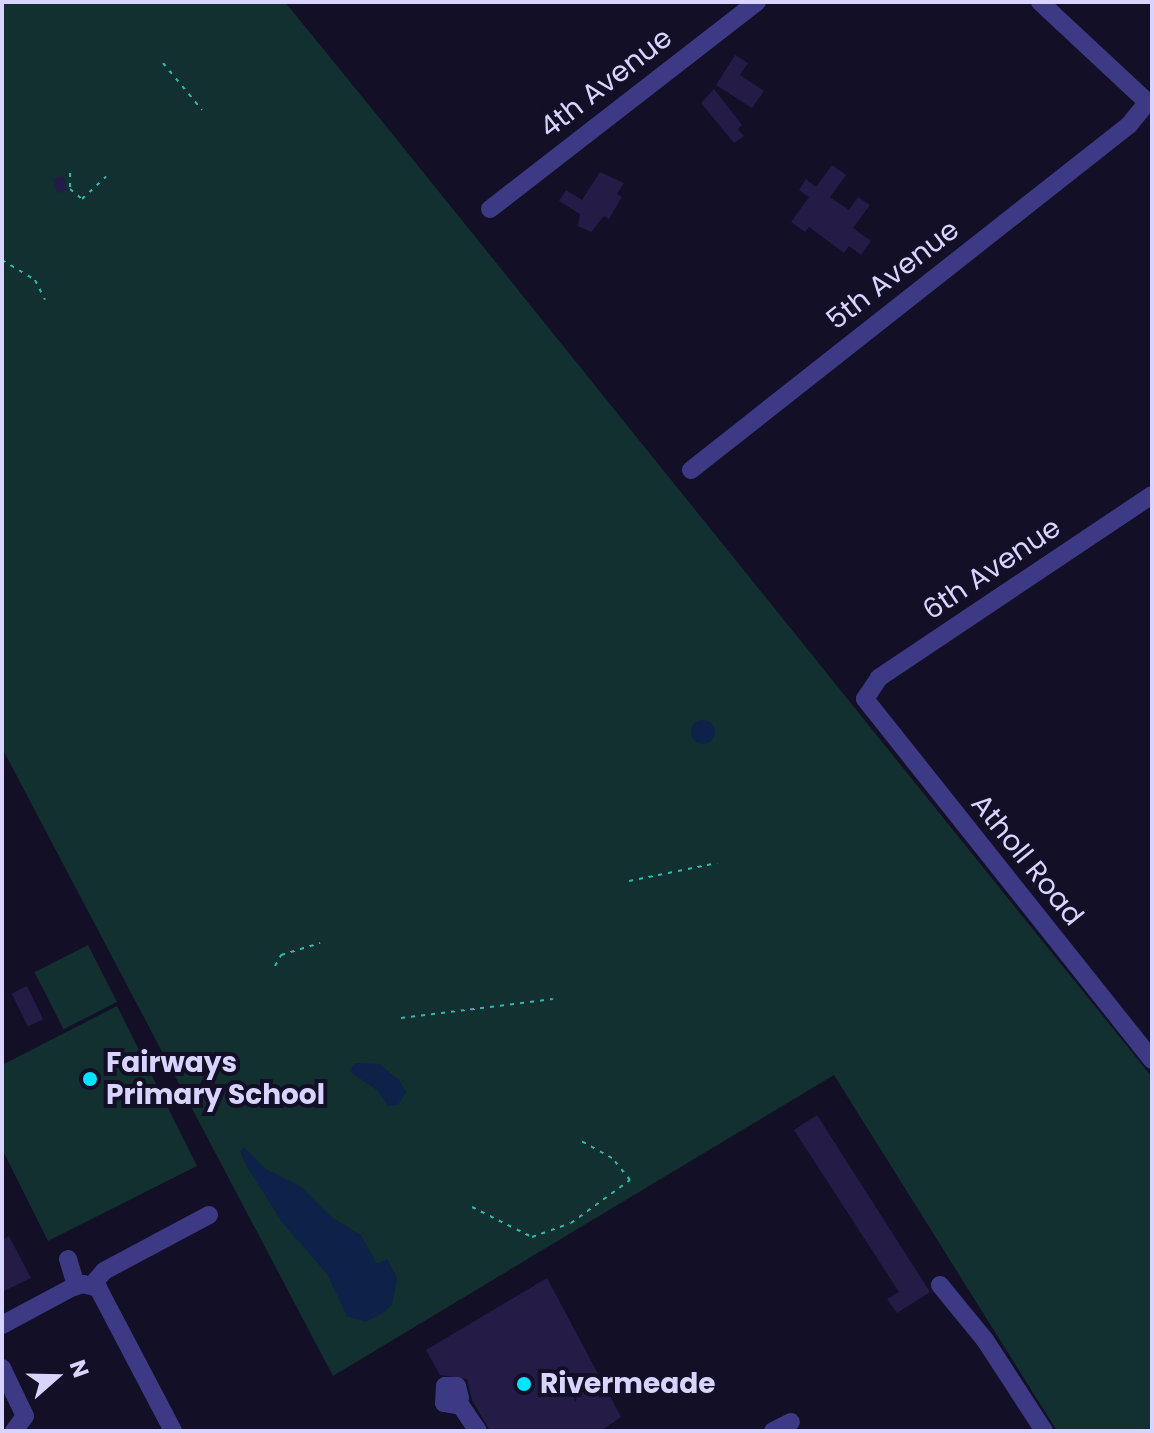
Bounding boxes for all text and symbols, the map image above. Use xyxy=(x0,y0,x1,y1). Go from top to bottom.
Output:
street label: 4th Avenue xyxy=(533,21,679,145)
street label: 5th Avenue xyxy=(820,213,966,337)
street label: 6th Avenue xyxy=(917,511,1067,627)
street label: Atholl Road xyxy=(964,788,1090,932)
place label: Fairways Primary School xyxy=(106,1046,325,1112)
marker: Fairways Primary School xyxy=(81,1070,99,1088)
north arrow xyxy=(16,1337,96,1417)
text: N xyxy=(62,1356,96,1382)
place label: Rivermeade xyxy=(540,1367,715,1401)
marker: Rivermeade xyxy=(515,1375,533,1393)

